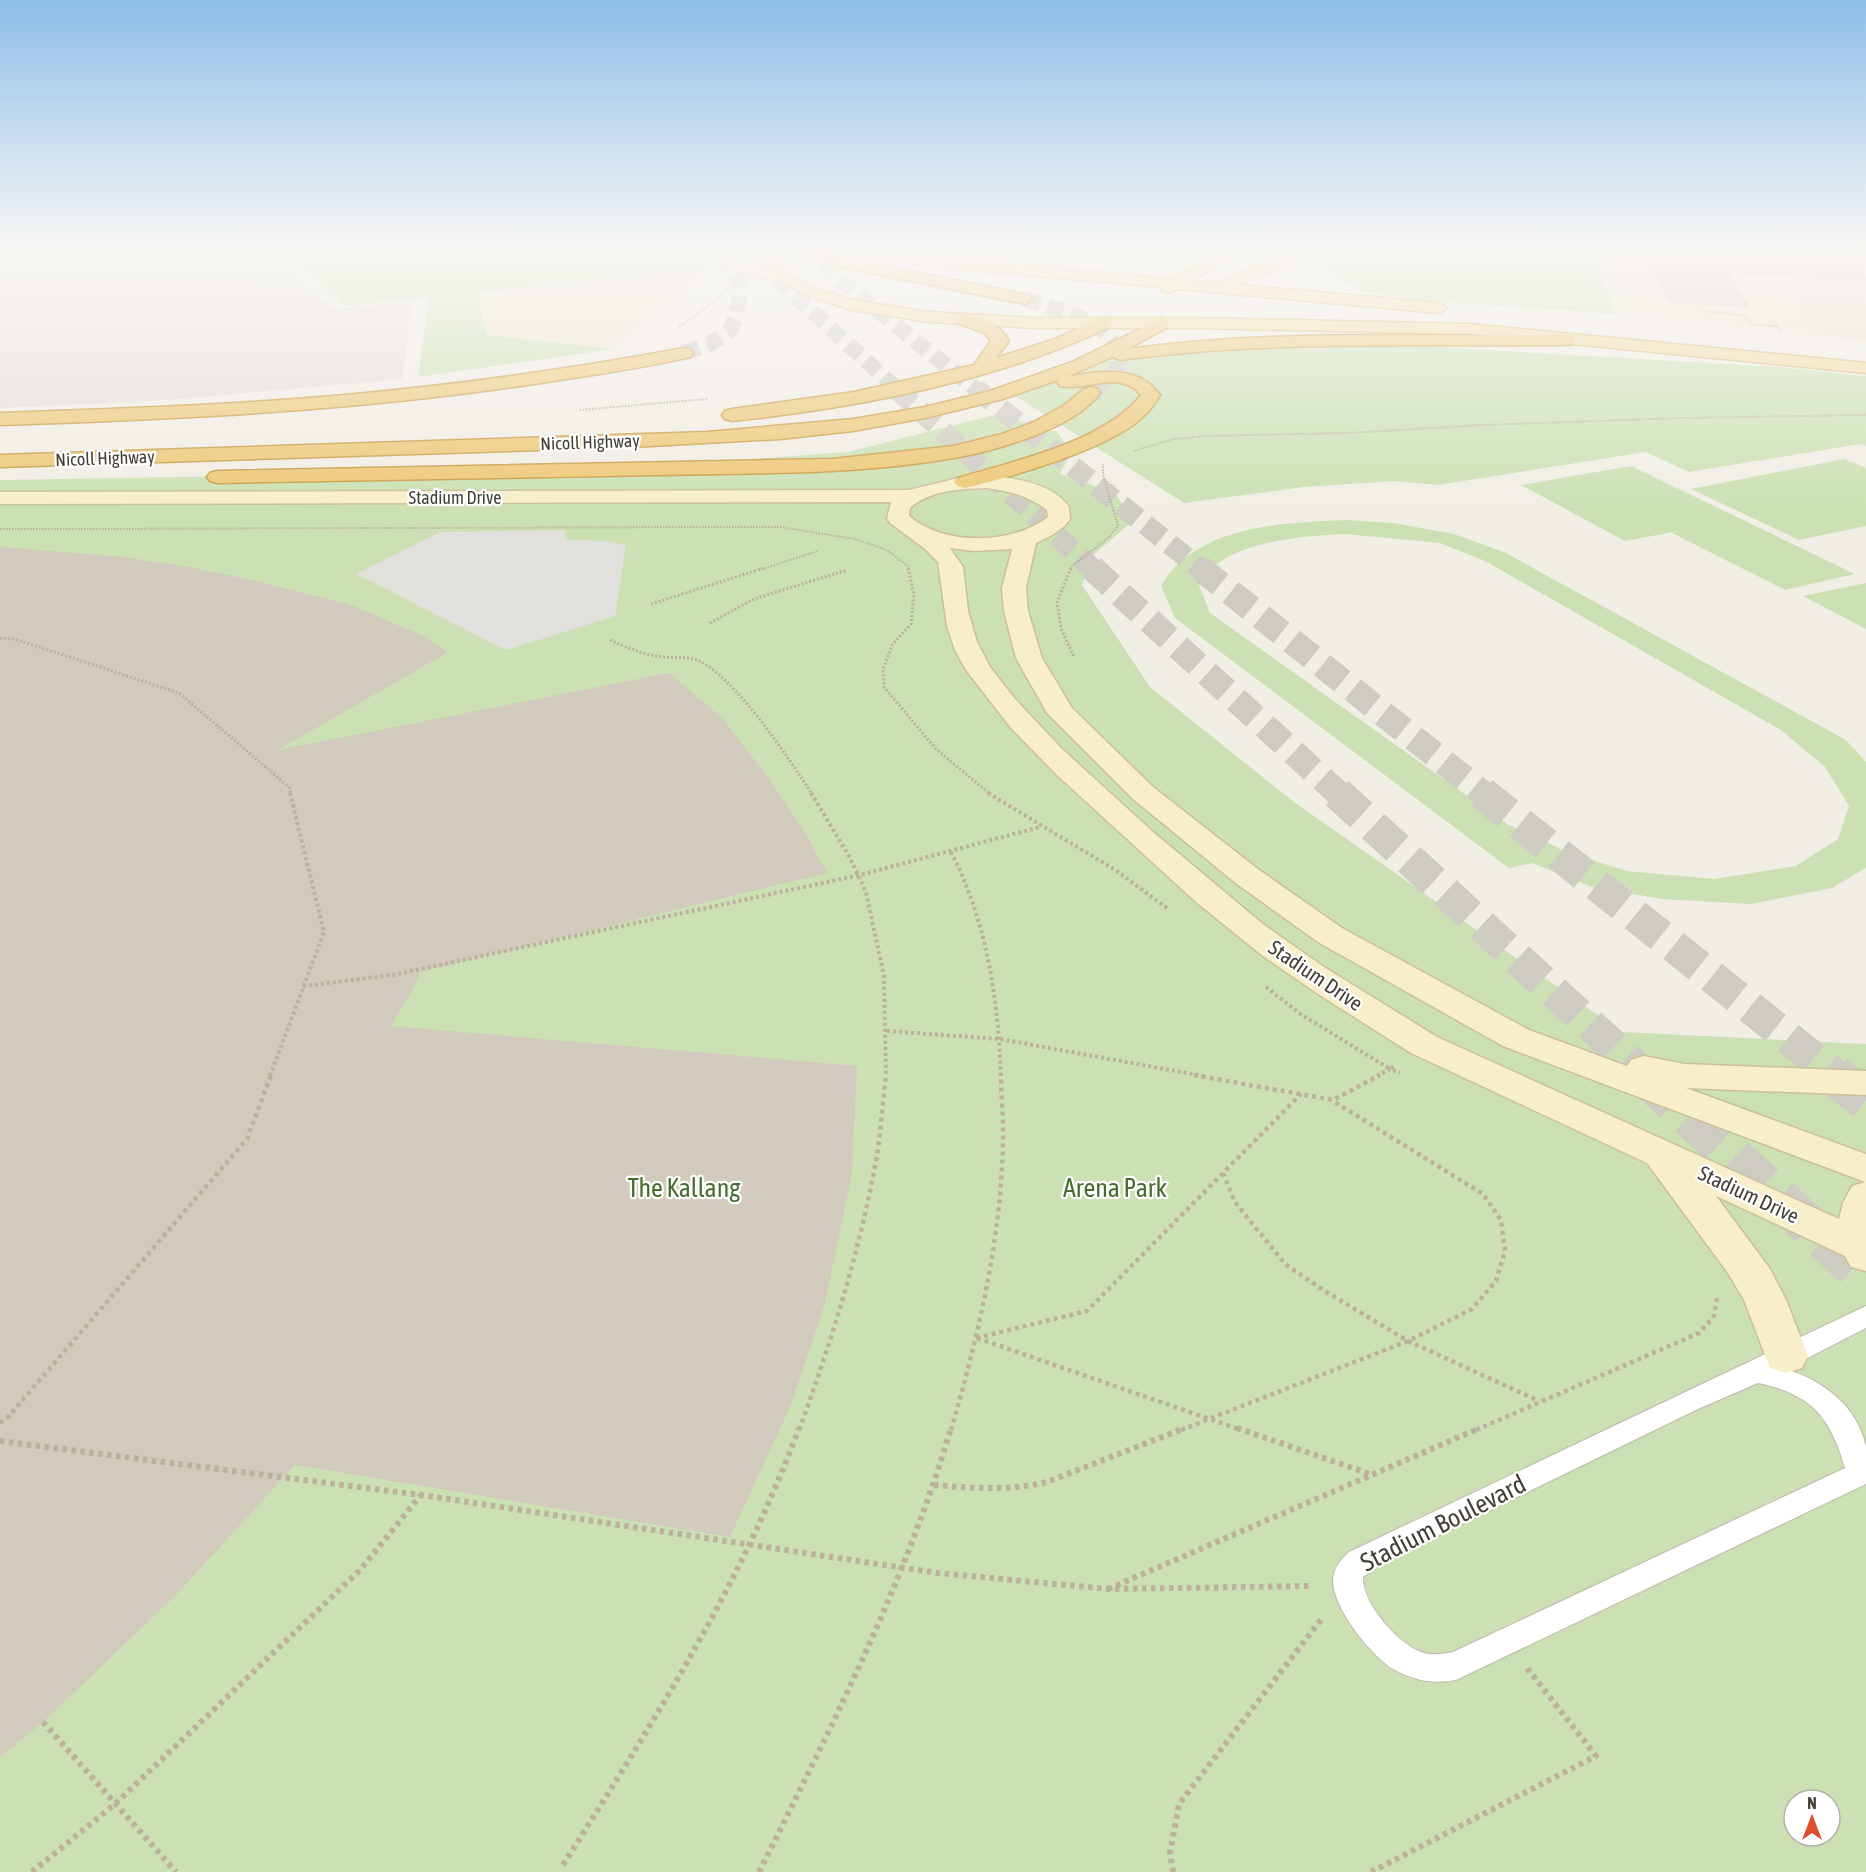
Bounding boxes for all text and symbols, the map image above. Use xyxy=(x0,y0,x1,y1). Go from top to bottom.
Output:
street label: Nicoll Highway xyxy=(540,430,640,454)
street label: Nicoll Highway xyxy=(55,446,155,470)
street label: Stadium Drive xyxy=(409,487,501,508)
street label: Stadium Drive xyxy=(1264,935,1368,1015)
street label: Stadium Drive xyxy=(1695,1160,1803,1228)
park label: The Kallang xyxy=(628,1173,741,1203)
park label: Arena Park xyxy=(1063,1173,1167,1203)
street label: Stadium Boulevard xyxy=(1355,1468,1531,1578)
north arrow xyxy=(1782,1788,1842,1848)
text: N xyxy=(1807,1794,1817,1812)

